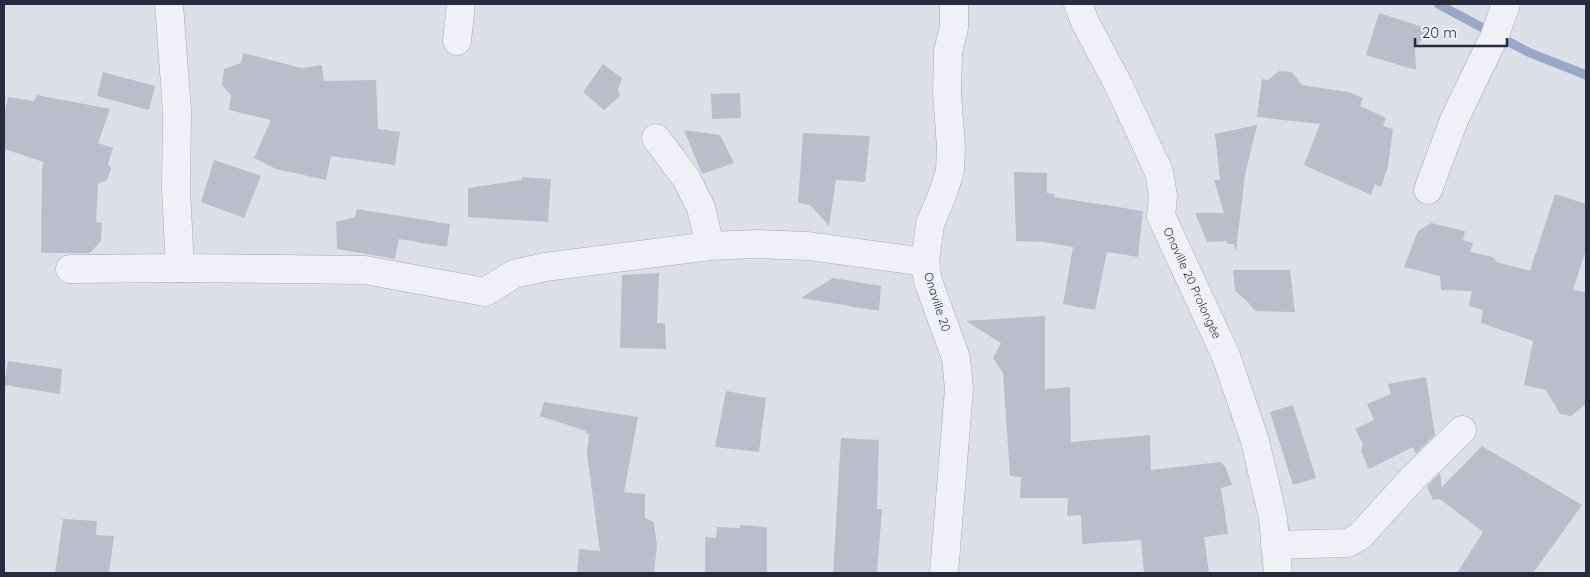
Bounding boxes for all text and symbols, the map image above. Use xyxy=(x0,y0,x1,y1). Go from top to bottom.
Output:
scale bar xyxy=(1415,15,1508,47)
text: 20 m xyxy=(1422,23,1457,42)
street label: Onaville 20 Prolongée xyxy=(1160,225,1225,341)
street label: Onaville 20 xyxy=(921,270,954,333)

